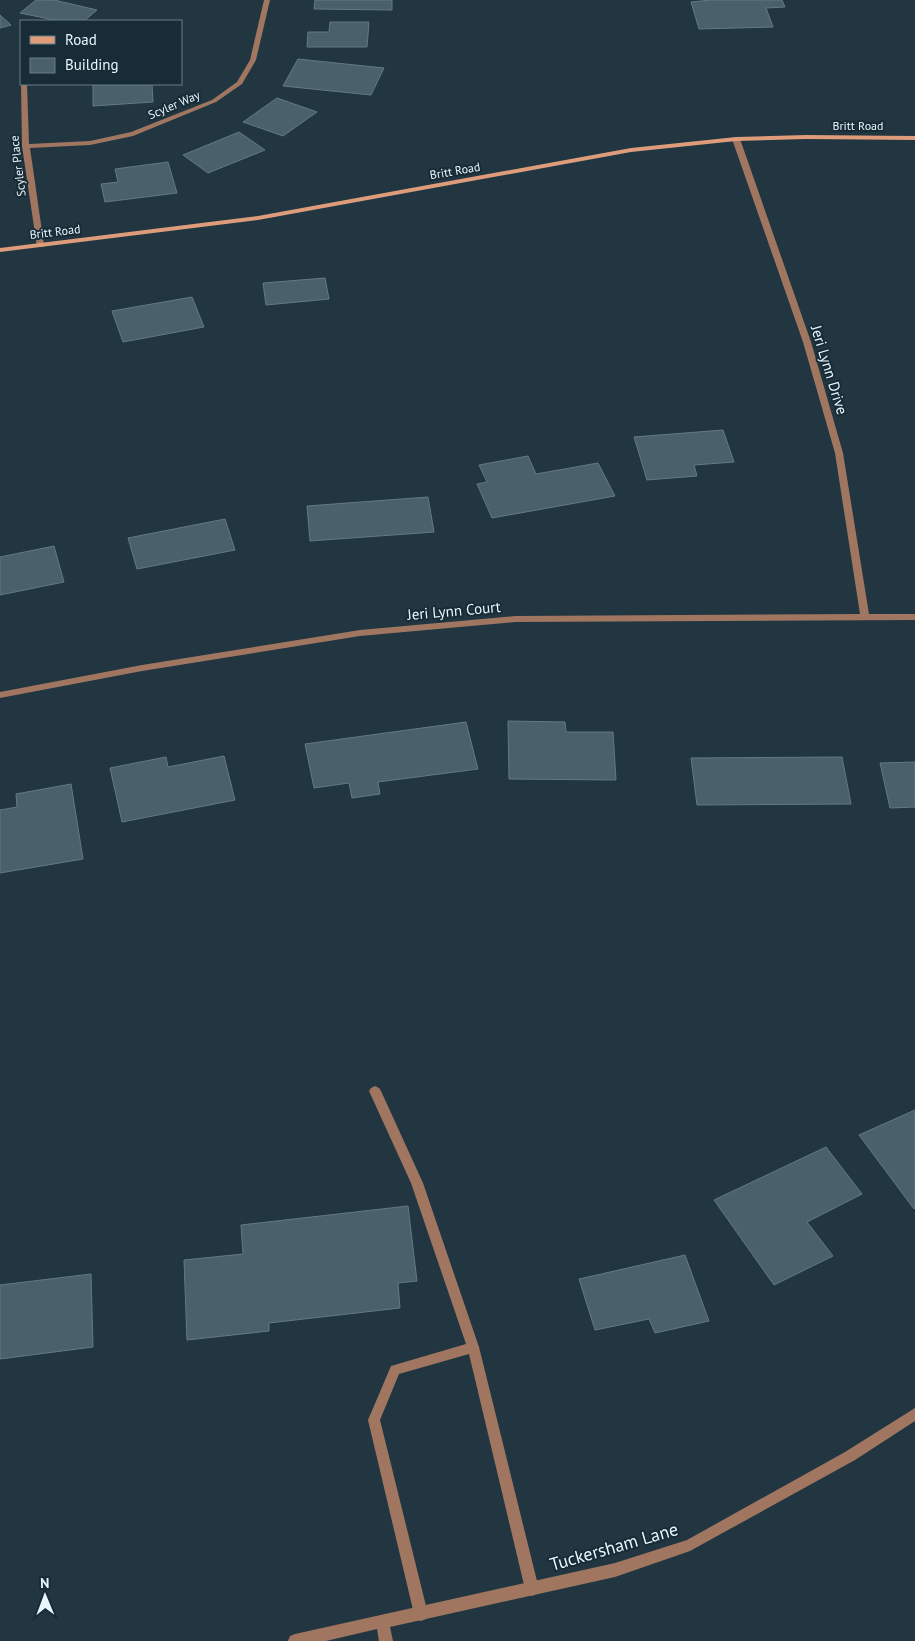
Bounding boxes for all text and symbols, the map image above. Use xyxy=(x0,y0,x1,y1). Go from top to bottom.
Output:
legend xyxy=(20,20,182,85)
text: Road xyxy=(65,30,97,49)
text: Building xyxy=(65,55,119,74)
street label: Scyler Way xyxy=(146,87,202,122)
street label: Britt Road xyxy=(832,118,884,133)
street label: Scyler Place xyxy=(6,135,29,198)
street label: Britt Road xyxy=(428,159,481,182)
street label: Britt Road xyxy=(29,221,81,242)
street label: Jeri Lynn Drive xyxy=(807,322,852,417)
street label: Jeri Lynn Court xyxy=(406,597,501,624)
street label: Tuckersham Lane xyxy=(547,1517,681,1576)
north arrow xyxy=(20,1571,70,1621)
text: N xyxy=(40,1574,50,1592)

